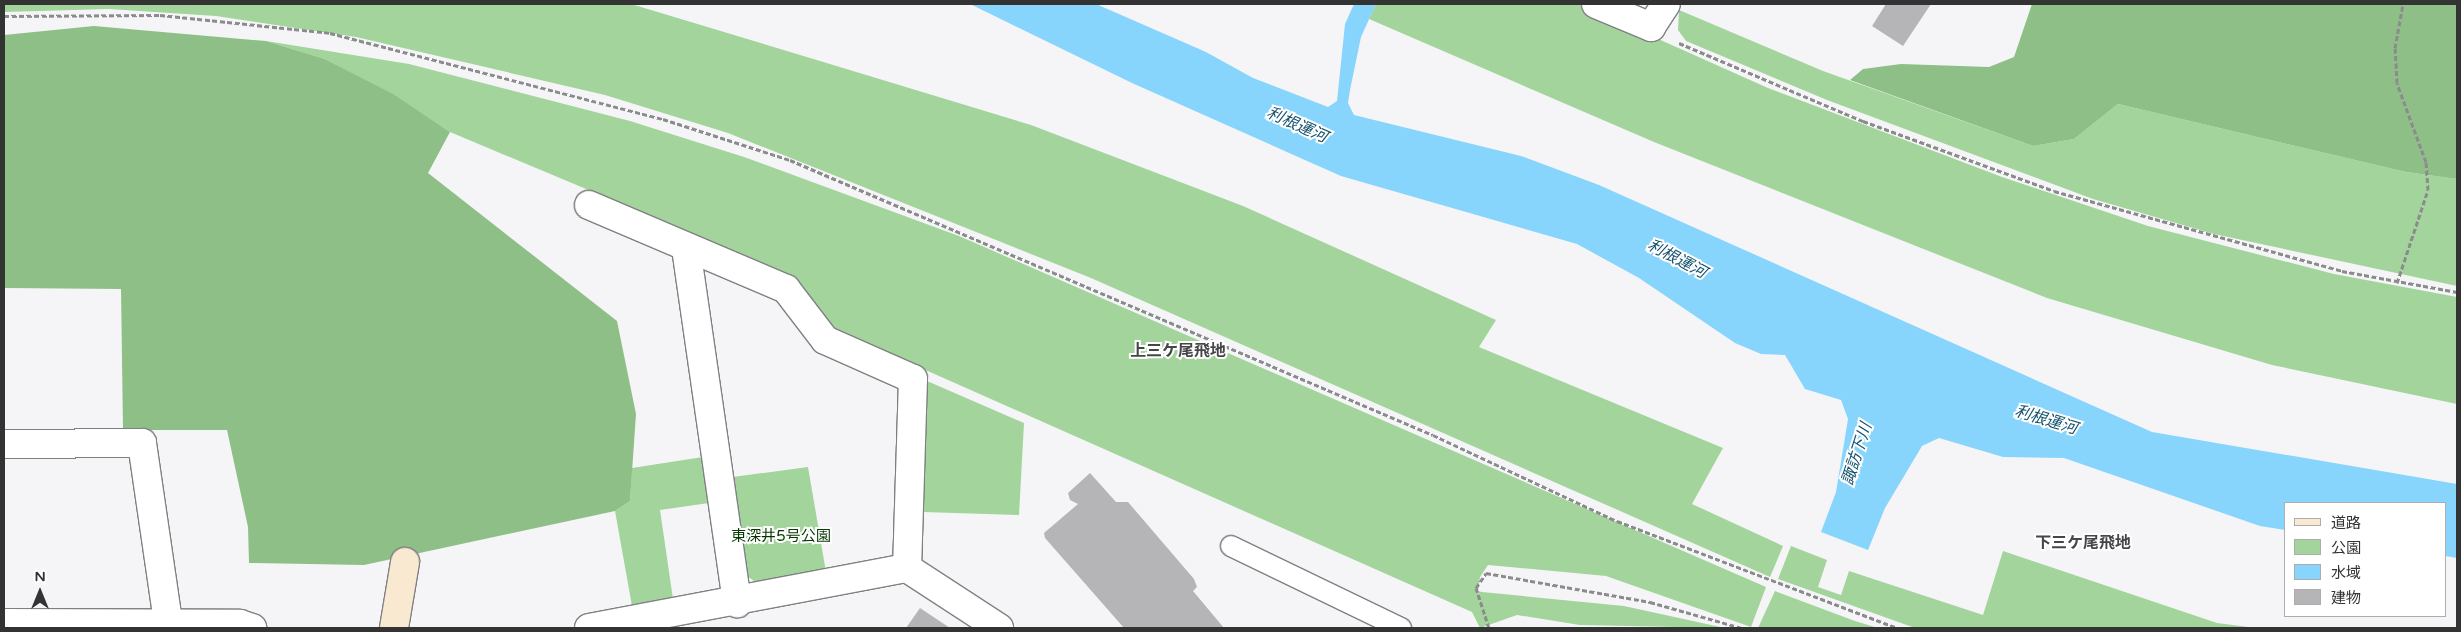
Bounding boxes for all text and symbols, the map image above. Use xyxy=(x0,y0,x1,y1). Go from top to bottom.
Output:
water label: 利根運河 xyxy=(1264,103,1330,147)
water label: 利根運河 xyxy=(1644,236,1710,282)
district label: 上三ケ尾飛地 xyxy=(1130,341,1226,361)
water label: 利根運河 xyxy=(2013,401,2079,439)
water label: 諏訪下川 xyxy=(1838,421,1876,487)
legend xyxy=(2284,502,2446,617)
text: 道路 xyxy=(2331,514,2361,532)
park label: 東深井5号公園 xyxy=(731,528,831,546)
district label: 下三ケ尾飛地 xyxy=(2035,533,2131,553)
text: 公園 xyxy=(2331,539,2361,557)
text: 水域 xyxy=(2331,564,2361,582)
north arrow xyxy=(15,567,65,617)
text: N xyxy=(34,568,46,585)
text: 建物 xyxy=(2331,589,2361,607)

